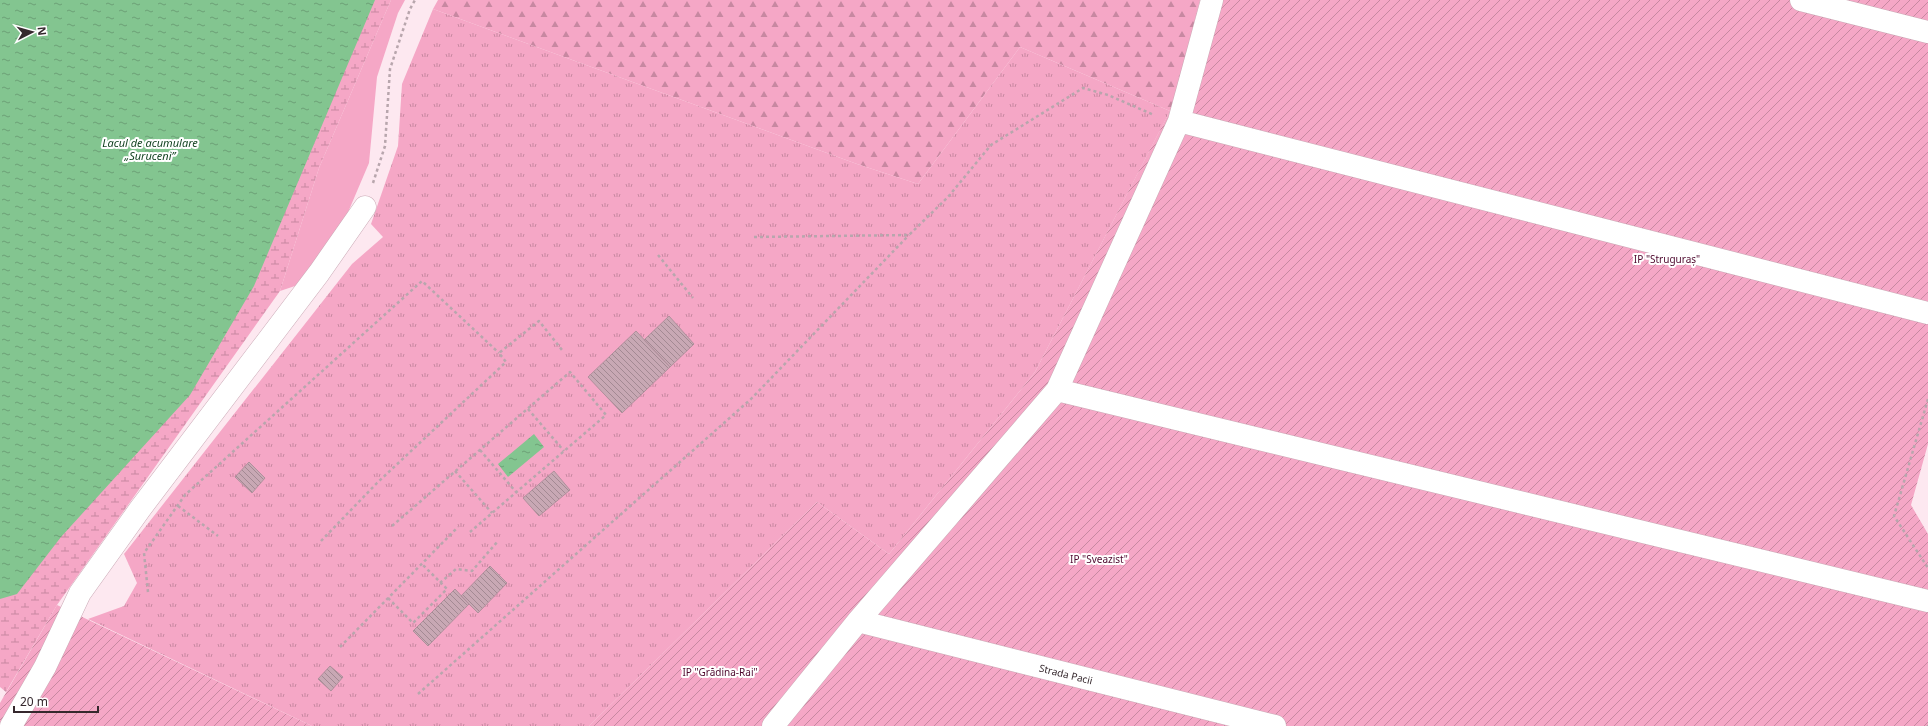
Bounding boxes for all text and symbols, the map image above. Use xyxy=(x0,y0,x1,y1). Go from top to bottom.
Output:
north arrow xyxy=(12,12,52,52)
text: N xyxy=(35,26,50,36)
water label: Lacul de acumulare „Suruceni” xyxy=(102,135,198,163)
park label: IP "Struguraș" xyxy=(1634,252,1700,266)
park label: IP "Sveazist" xyxy=(1070,552,1128,566)
street label: Strada Pacii xyxy=(1038,661,1094,687)
park label: IP "Grădina-Rai" xyxy=(682,665,758,679)
scale bar xyxy=(14,688,98,714)
text: 20 m xyxy=(20,693,48,710)

